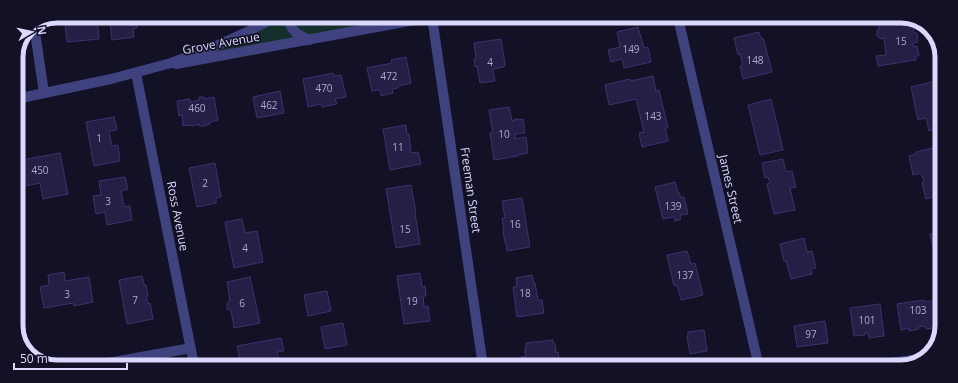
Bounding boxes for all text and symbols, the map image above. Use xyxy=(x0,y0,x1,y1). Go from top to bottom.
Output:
north arrow xyxy=(12,12,52,52)
text: N xyxy=(34,25,50,36)
street label: Grove Avenue xyxy=(181,28,261,58)
house number: 15 xyxy=(895,34,907,48)
house number: 149 xyxy=(622,42,640,56)
house number: 148 xyxy=(746,53,764,67)
house number: 4 xyxy=(487,55,493,69)
house number: 472 xyxy=(380,69,398,83)
house number: 470 xyxy=(315,81,333,95)
house number: 462 xyxy=(260,98,278,112)
house number: 460 xyxy=(188,101,206,115)
house number: 143 xyxy=(644,109,662,123)
house number: 10 xyxy=(498,127,510,141)
house number: 1 xyxy=(96,131,102,145)
house number: 11 xyxy=(392,140,404,154)
street label: Freeman Street xyxy=(457,146,485,234)
street label: James Street xyxy=(715,152,747,225)
house number: 450 xyxy=(31,163,49,177)
house number: 2 xyxy=(202,176,208,190)
street label: Ross Avenue xyxy=(163,180,193,253)
house number: 3 xyxy=(105,194,111,208)
house number: 139 xyxy=(664,199,682,213)
house number: 16 xyxy=(509,217,521,231)
house number: 15 xyxy=(399,222,411,236)
house number: 4 xyxy=(242,241,248,255)
house number: 137 xyxy=(676,268,694,282)
house number: 18 xyxy=(519,286,531,300)
house number: 3 xyxy=(64,287,70,301)
house number: 7 xyxy=(132,293,138,307)
house number: 19 xyxy=(406,294,418,308)
house number: 6 xyxy=(239,296,245,310)
house number: 103 xyxy=(909,303,927,317)
house number: 101 xyxy=(858,313,876,327)
house number: 97 xyxy=(805,327,817,341)
scale bar xyxy=(14,345,127,371)
text: 50 m xyxy=(20,350,48,367)

